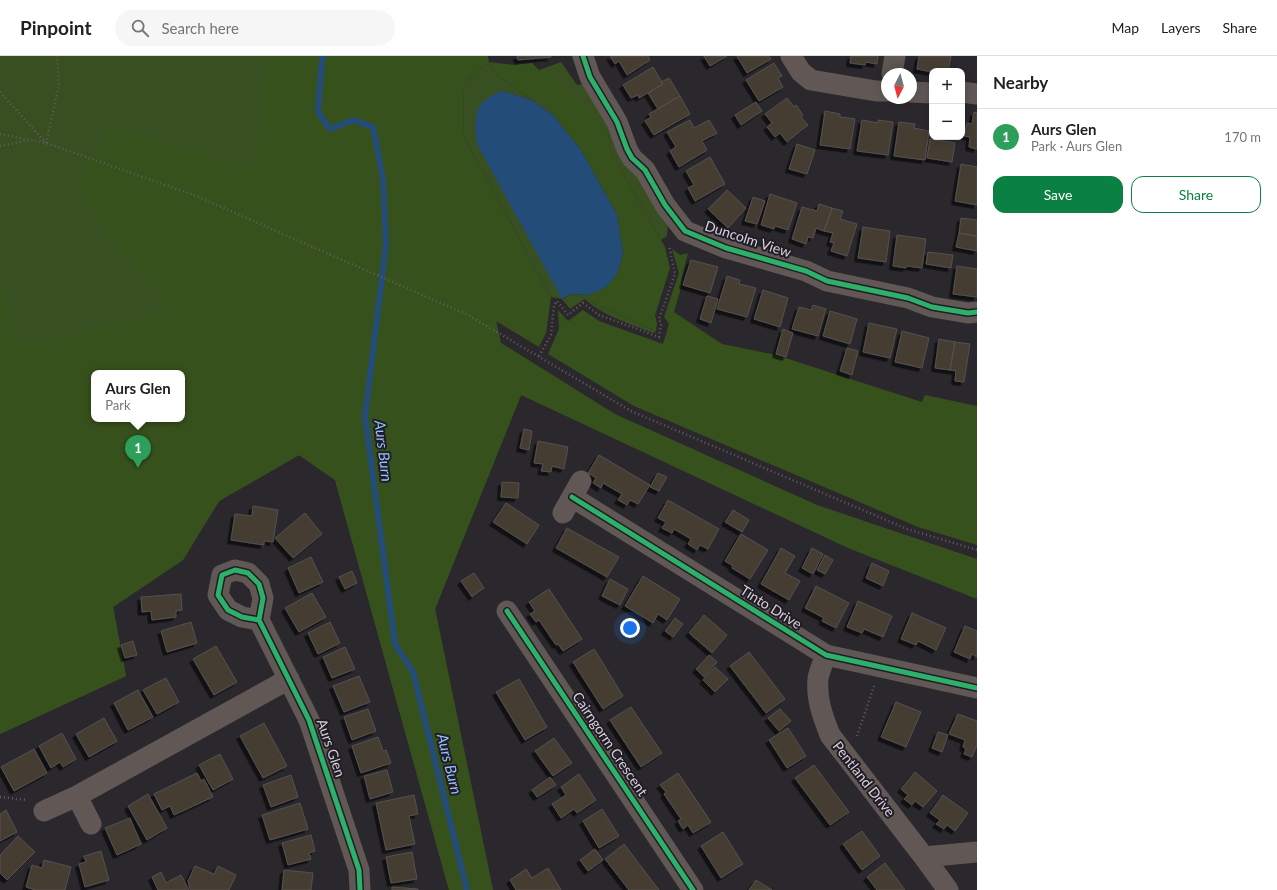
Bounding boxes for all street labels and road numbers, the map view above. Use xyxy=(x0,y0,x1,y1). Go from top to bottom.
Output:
street label: Duncolm View xyxy=(703,217,793,260)
street label: Tinto Drive xyxy=(737,581,805,632)
street label: Cairngorm Crescent xyxy=(569,688,652,799)
street label: Aurs Glen xyxy=(314,716,349,779)
street label: Pentland Drive xyxy=(830,738,899,820)

